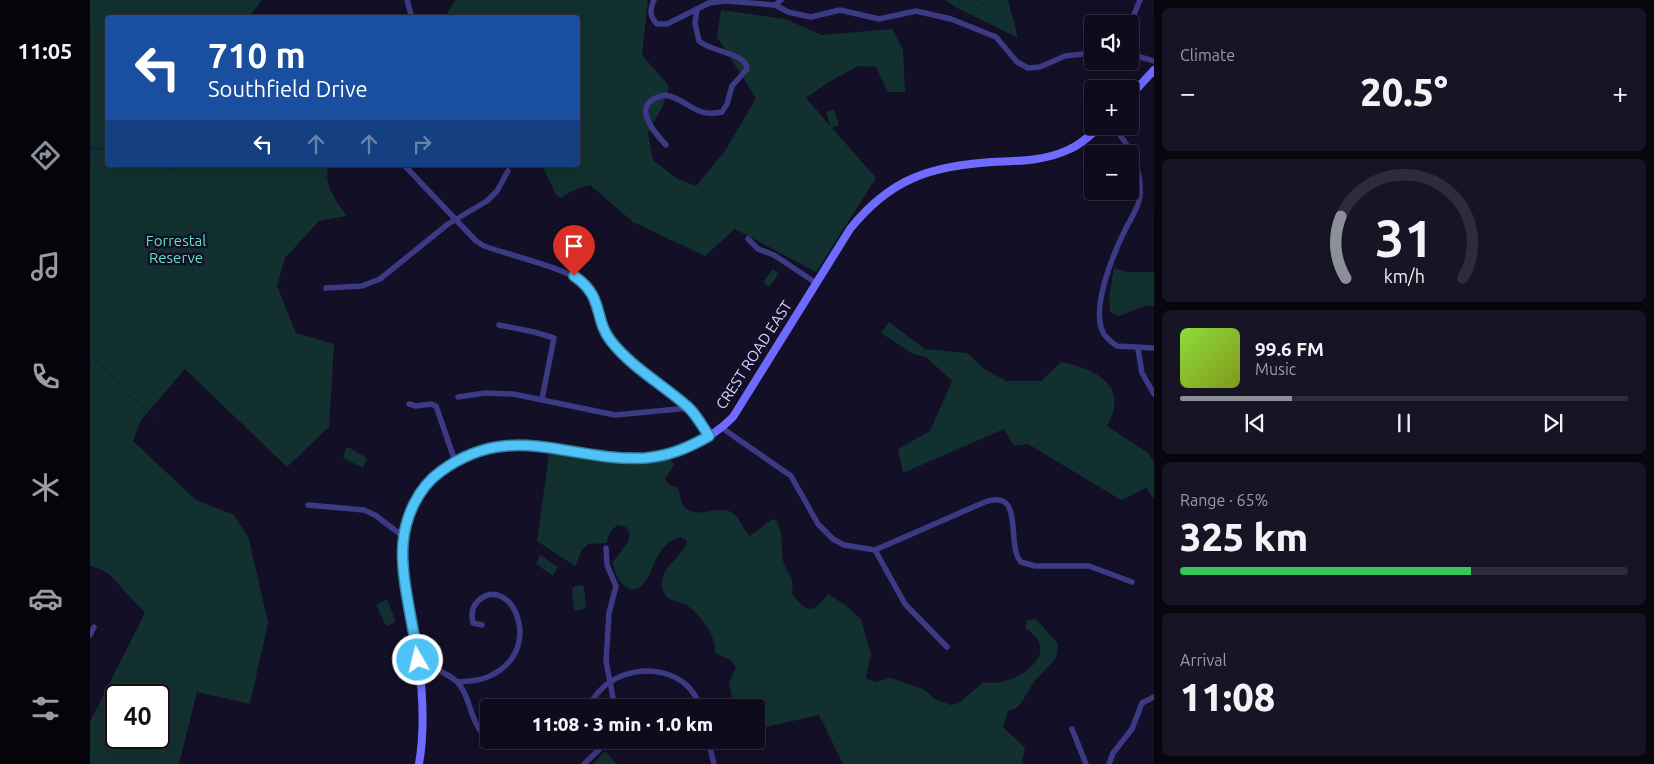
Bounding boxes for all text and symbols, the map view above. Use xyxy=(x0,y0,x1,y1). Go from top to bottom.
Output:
map controls xyxy=(1084,15,1139,200)
button: sound xyxy=(1084,15,1139,70)
icon: left xyxy=(125,35,190,100)
text: 710 m xyxy=(208,35,306,75)
text: 11:05 xyxy=(17,38,73,63)
text: Climate xyxy=(1180,46,1235,64)
text: 20.5° xyxy=(1360,71,1448,113)
text: Southfield Drive xyxy=(208,76,368,101)
text: − xyxy=(1180,77,1196,108)
text: + xyxy=(1612,77,1628,108)
button: + xyxy=(1084,80,1139,135)
icon: left xyxy=(249,130,277,158)
icon: ahead xyxy=(302,130,330,158)
icon: ahead xyxy=(355,130,383,158)
icon: right xyxy=(408,130,436,158)
icon: directions xyxy=(28,138,63,173)
button: − xyxy=(1084,145,1139,200)
text: 31 xyxy=(1375,209,1433,267)
pin xyxy=(553,225,595,276)
park label: Forrestal Reserve xyxy=(146,232,206,266)
icon: arrive xyxy=(560,232,588,260)
icon: music xyxy=(28,249,63,284)
text: km/h xyxy=(1383,266,1425,286)
street label: CREST ROAD EAST xyxy=(712,297,795,412)
text: 99.6 FM xyxy=(1255,338,1324,360)
icon: phone xyxy=(28,359,63,394)
text: Music xyxy=(1255,360,1296,378)
icon: previous xyxy=(1241,409,1269,437)
icon: pause xyxy=(1390,409,1418,437)
icon: next xyxy=(1539,409,1567,437)
icon: climate xyxy=(28,470,63,505)
text: Range · 65% xyxy=(1180,491,1268,509)
text: 325 km xyxy=(1180,516,1308,558)
icon: car xyxy=(28,581,63,616)
position arrow xyxy=(391,633,443,685)
text: Arrival xyxy=(1180,651,1227,669)
text: 11:08 xyxy=(1180,676,1275,718)
speed limit sign: 40 xyxy=(105,684,170,749)
icon: filters xyxy=(28,691,63,726)
text: 11:08 · 3 min · 1.0 km xyxy=(532,713,713,735)

